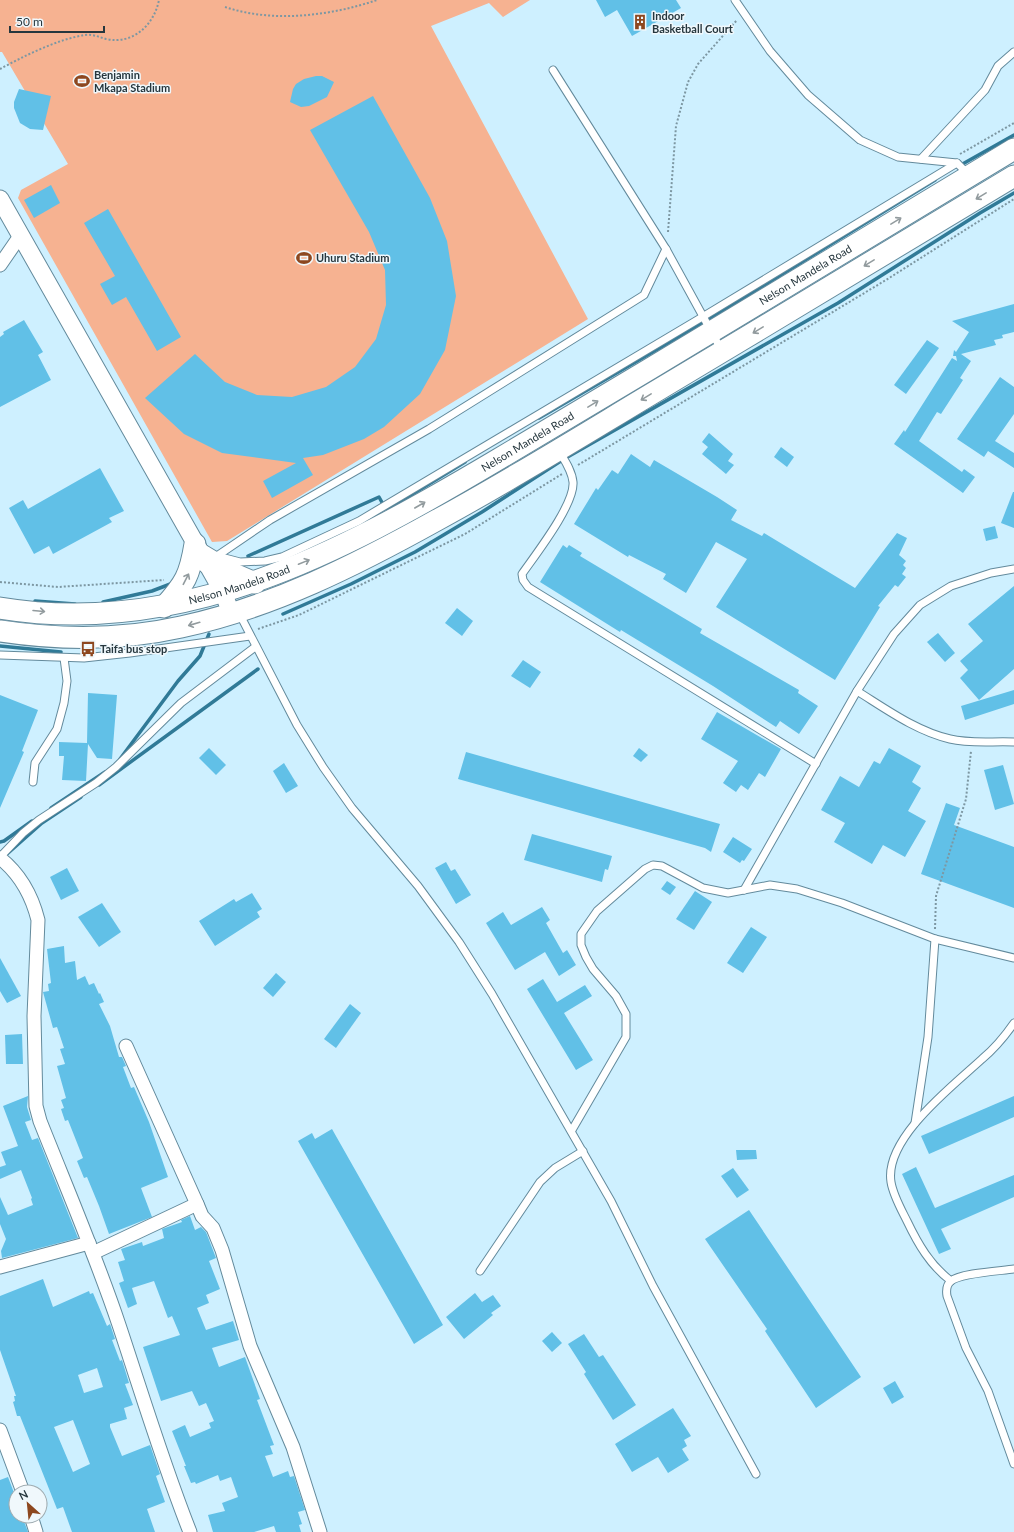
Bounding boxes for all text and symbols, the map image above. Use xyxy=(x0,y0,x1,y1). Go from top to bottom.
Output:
scale bar xyxy=(10,8,104,34)
place label: Indoor Basketball Court xyxy=(652,9,734,35)
building icon: Indoor Basketball Court xyxy=(631,13,649,31)
text: 50 m xyxy=(16,14,43,29)
place label: Benjamin Mkapa Stadium xyxy=(94,68,170,94)
sports icon: Benjamin Mkapa Stadium xyxy=(73,72,91,90)
one-way arrow xyxy=(975,193,987,201)
one-way arrow xyxy=(890,216,902,224)
street label: Nelson Mandela Road xyxy=(757,242,854,307)
sports icon: Uhuru Stadium xyxy=(295,249,313,267)
place label: Uhuru Stadium xyxy=(316,251,389,264)
one-way arrow xyxy=(863,260,875,268)
one-way arrow xyxy=(752,327,764,335)
one-way arrow xyxy=(640,394,652,402)
one-way arrow xyxy=(587,399,599,407)
street label: Nelson Mandela Road xyxy=(479,409,576,474)
one-way arrow xyxy=(414,501,426,509)
one-way arrow xyxy=(297,558,309,566)
street label: Nelson Mandela Road xyxy=(187,562,292,606)
one-way arrow xyxy=(183,573,190,585)
one-way arrow xyxy=(32,608,45,615)
one-way arrow xyxy=(188,621,201,628)
bus stop icon: Taifa bus stop xyxy=(79,640,97,658)
place label: Taifa bus stop xyxy=(100,642,167,655)
north arrow xyxy=(8,1484,48,1524)
text: N xyxy=(17,1487,30,1502)

